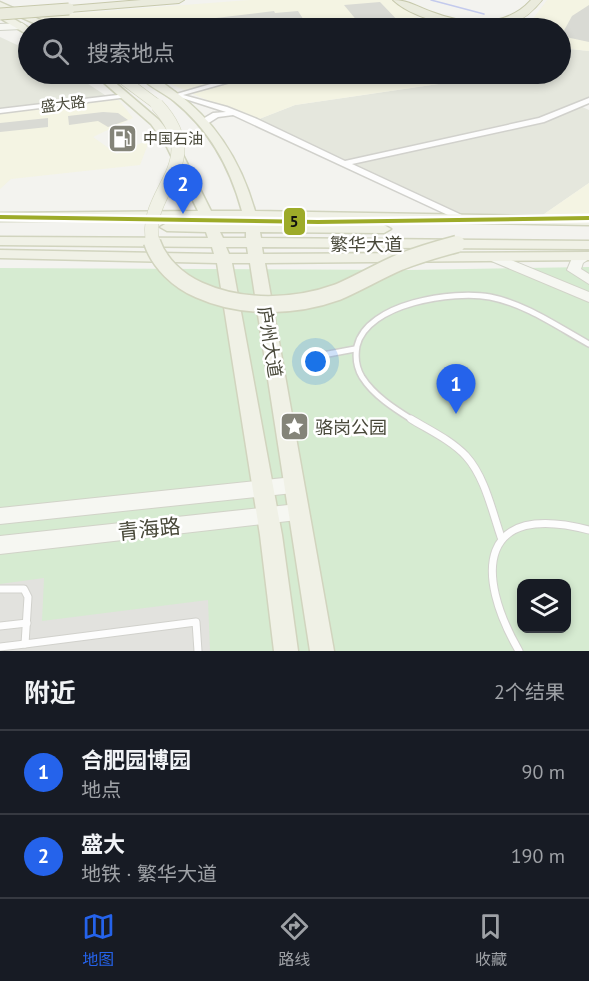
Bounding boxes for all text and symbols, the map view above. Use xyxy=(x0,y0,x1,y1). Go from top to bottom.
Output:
search box xyxy=(18,18,571,84)
icon: search xyxy=(39,35,72,68)
text: 搜索地点 xyxy=(87,39,175,67)
street label: 盛大路 xyxy=(40,92,86,116)
fuel station icon: 中国石油 xyxy=(106,122,138,154)
place label: 中国石油 xyxy=(143,129,203,148)
pin: 2 xyxy=(164,164,202,214)
line badge: 5 xyxy=(283,207,306,236)
text: 5 xyxy=(289,211,299,231)
street label: 繁华大道 xyxy=(330,233,402,256)
street label: 庐州大道 xyxy=(253,305,287,379)
your location xyxy=(301,347,330,376)
pin: 1 xyxy=(436,364,476,414)
place icon: 骆岗公园 xyxy=(278,411,310,443)
place label: 骆岗公园 xyxy=(315,416,387,439)
street label: 青海路 xyxy=(116,512,182,546)
map controls xyxy=(517,579,571,633)
button: layers xyxy=(517,579,571,633)
text: 附近 xyxy=(24,676,76,709)
text: 2个结果 xyxy=(494,679,565,705)
text: 合肥园博园 xyxy=(81,746,191,774)
text: 1 xyxy=(38,759,49,785)
text: 90 m xyxy=(522,759,565,785)
text: 地点 xyxy=(81,777,121,803)
text: 盛大 xyxy=(81,830,125,858)
text: 2 xyxy=(38,843,49,869)
text: 190 m xyxy=(511,843,565,869)
text: 地铁 · 繁华大道 xyxy=(81,861,217,887)
tab: 地图 xyxy=(82,910,115,970)
tab: 路线 xyxy=(278,910,311,970)
tab: 收藏 xyxy=(474,910,507,970)

